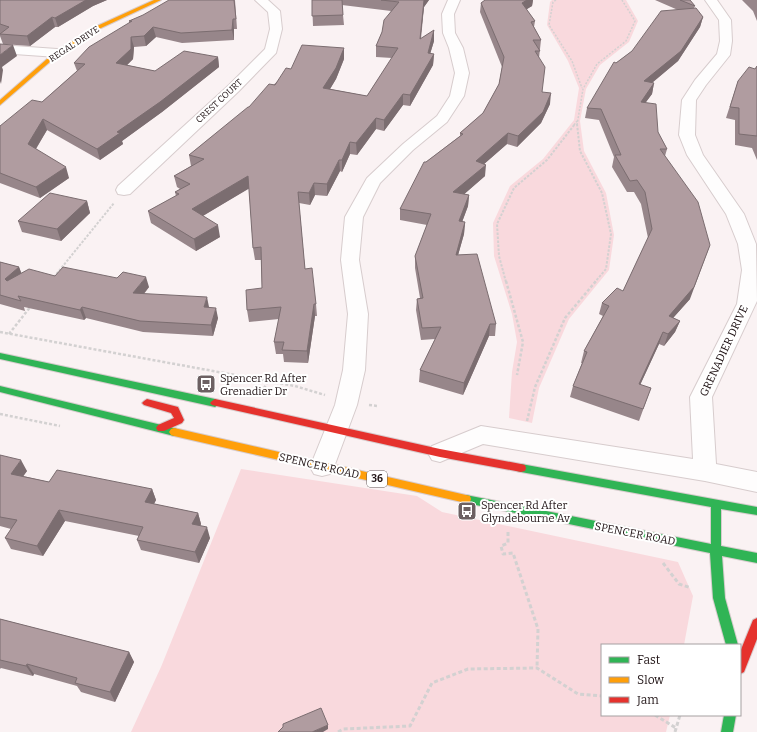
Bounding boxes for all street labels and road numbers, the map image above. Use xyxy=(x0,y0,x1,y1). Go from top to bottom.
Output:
street label: REGAL DRIVE xyxy=(47,24,101,64)
street label: CREST COURT xyxy=(194,77,245,125)
street label: GRENADIER DRIVE xyxy=(697,303,751,399)
street label: SPENCER ROAD xyxy=(278,450,360,482)
road number: 36 xyxy=(367,471,387,487)
street label: SPENCER ROAD xyxy=(594,520,677,548)

